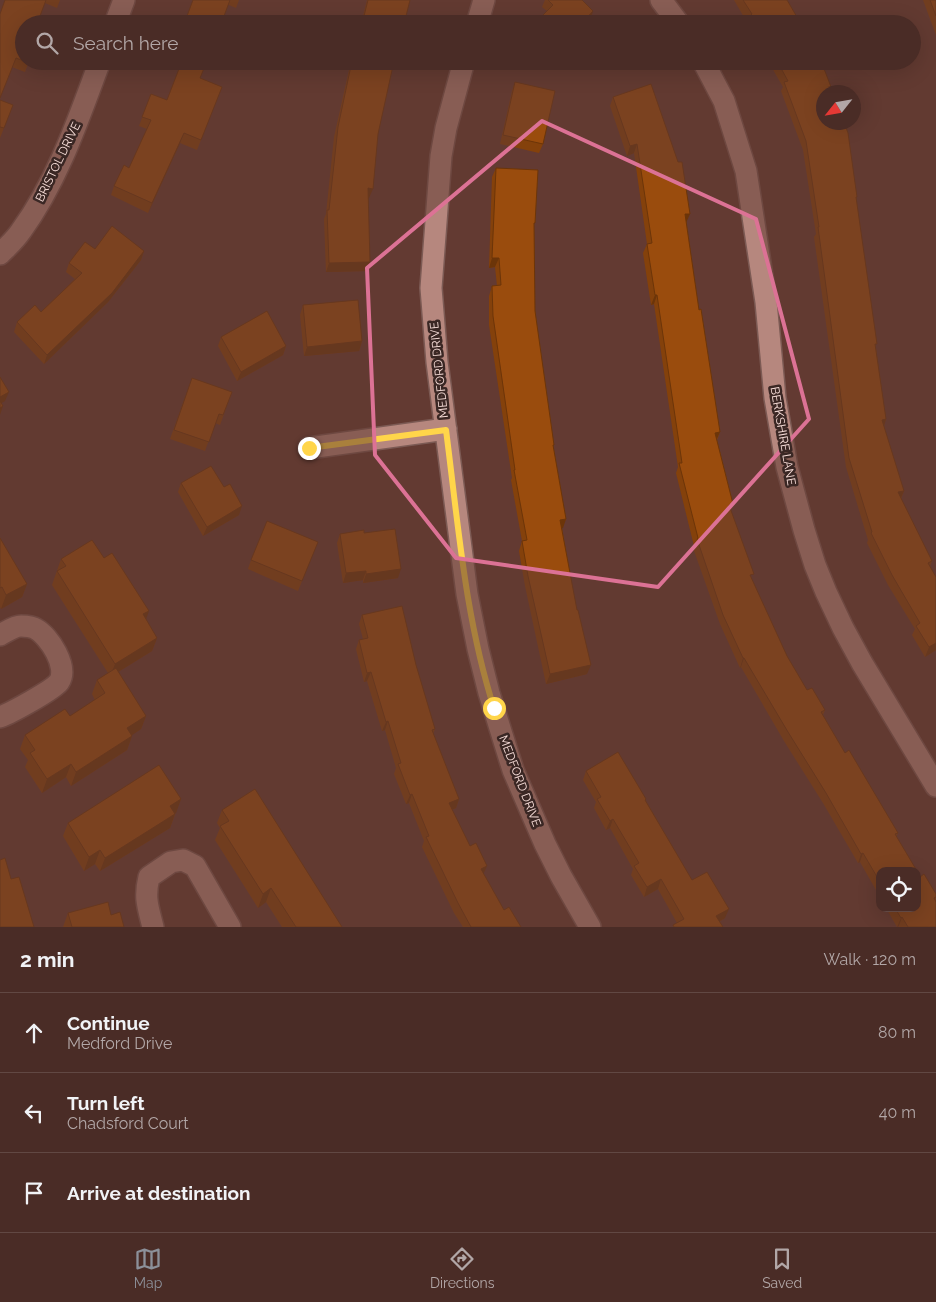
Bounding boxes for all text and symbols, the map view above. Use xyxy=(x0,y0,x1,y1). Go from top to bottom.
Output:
search box xyxy=(15,15,921,70)
icon: search xyxy=(33,29,61,57)
text: Search here xyxy=(73,32,179,54)
north arrow xyxy=(816,85,861,130)
street label: BRISTOL DRIVE xyxy=(33,120,83,204)
street label: MEDFORD DRIVE xyxy=(427,321,451,419)
street label: BERKSHIRE LANE xyxy=(767,386,799,486)
route end xyxy=(298,437,321,460)
route start xyxy=(483,697,506,720)
street label: MEDFORD DRIVE xyxy=(496,733,544,829)
map controls xyxy=(876,867,921,912)
button: locate xyxy=(876,867,921,912)
text: 2 min xyxy=(20,947,74,972)
text: Walk · 120 m xyxy=(824,950,916,969)
text: Continue xyxy=(67,1012,150,1034)
icon: ahead xyxy=(20,1019,48,1047)
text: 80 m xyxy=(878,1023,916,1042)
text: Medford Drive xyxy=(67,1034,172,1053)
text: Turn left xyxy=(67,1092,144,1114)
icon: left xyxy=(20,1099,48,1127)
text: 40 m xyxy=(879,1103,916,1122)
text: Chadsford Court xyxy=(67,1114,189,1133)
icon: arrive xyxy=(20,1179,48,1207)
text: Arrive at destination xyxy=(67,1182,251,1204)
tab: Map xyxy=(134,1245,162,1291)
tab: Directions xyxy=(430,1245,495,1291)
tab: Saved xyxy=(762,1245,802,1291)

